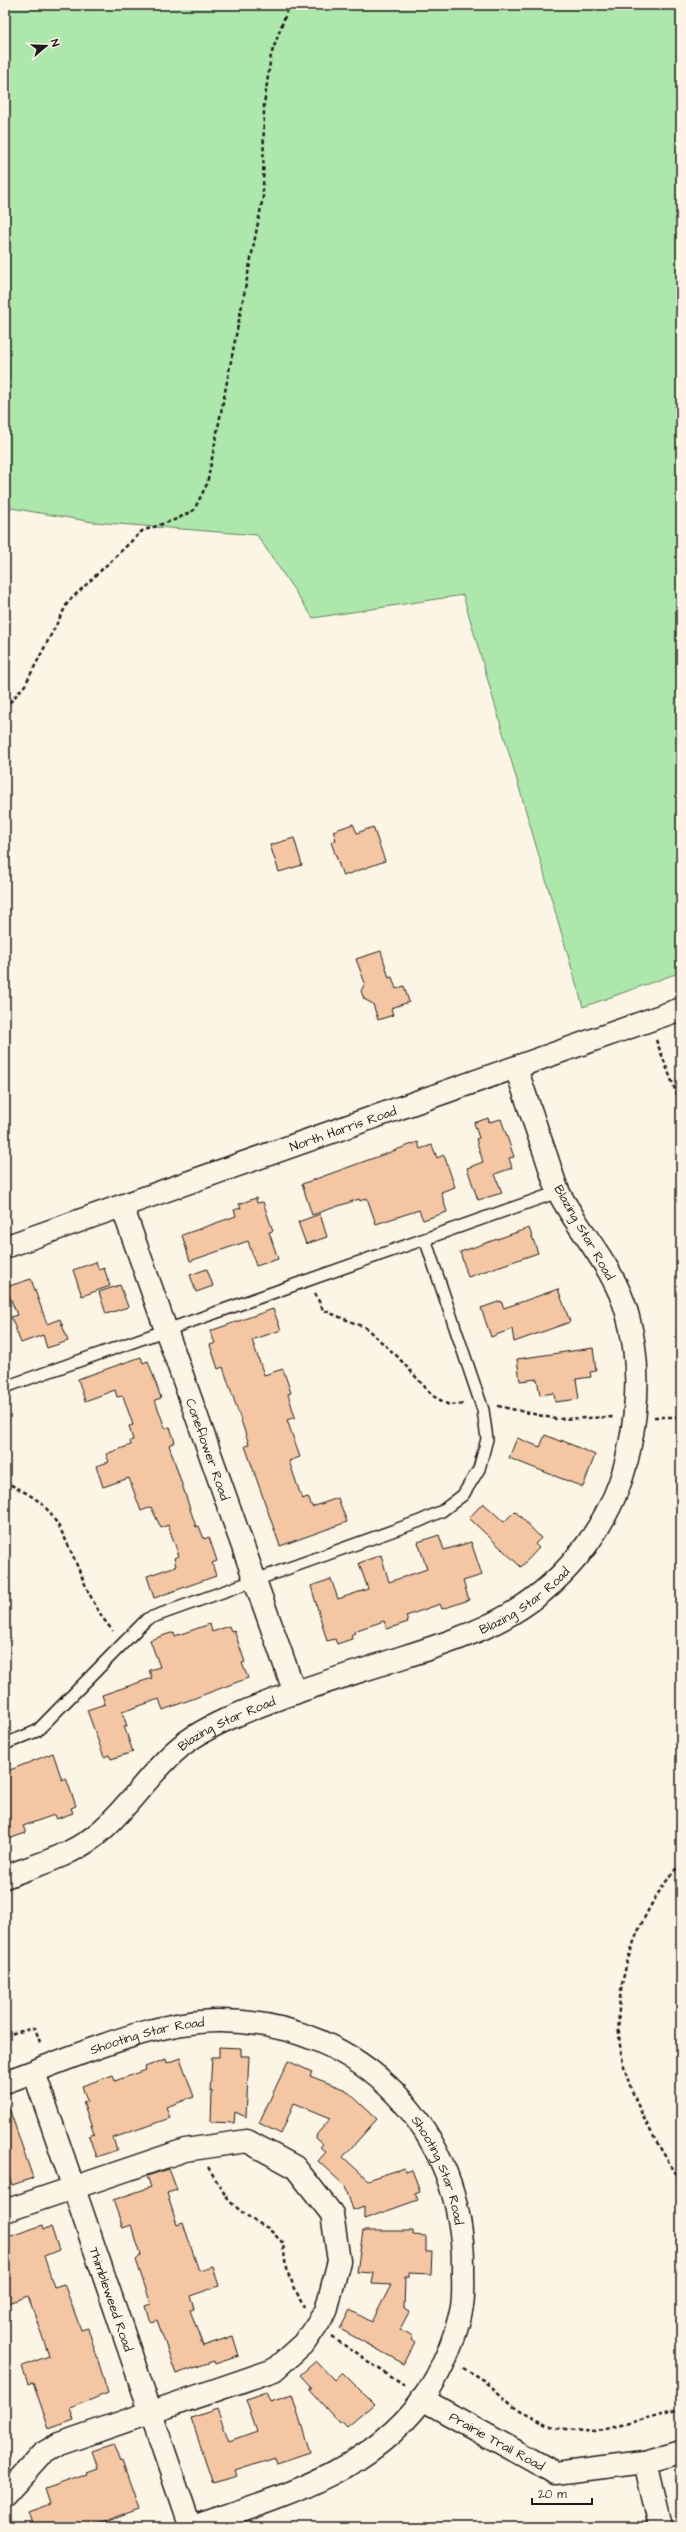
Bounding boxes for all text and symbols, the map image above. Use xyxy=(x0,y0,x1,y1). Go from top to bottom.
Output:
north arrow xyxy=(26,26,66,66)
text: N xyxy=(47,37,63,49)
street label: North Harris Road xyxy=(287,1102,399,1156)
street label: Blazing Star Road xyxy=(549,1182,619,1284)
street label: Coneflower Road xyxy=(181,1396,234,1503)
street label: Blazing Star Road xyxy=(476,1563,574,1639)
street label: Blazing Star Road xyxy=(174,1692,278,1755)
street label: Shooting Star Road xyxy=(87,2013,205,2059)
street label: Shooting Star Road xyxy=(407,2112,468,2226)
street label: Thimbleweed Road xyxy=(85,2245,137,2354)
street label: Prairie Trail Road xyxy=(446,2408,548,2476)
scale bar xyxy=(532,2480,592,2506)
text: 20 m xyxy=(538,2486,567,2503)

